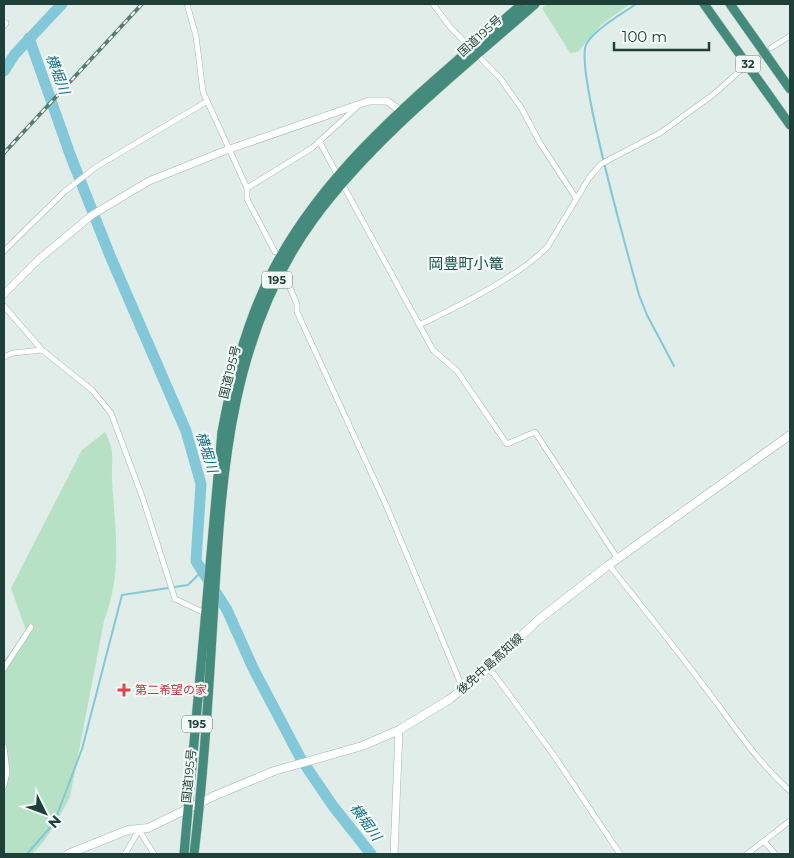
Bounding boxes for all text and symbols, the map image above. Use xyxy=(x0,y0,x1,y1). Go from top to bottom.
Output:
street label: 国道195号 xyxy=(454,12,505,59)
scale bar xyxy=(614,20,709,52)
text: 100 m xyxy=(622,27,667,46)
water label: 横堀川 xyxy=(42,51,75,99)
road number: 32 xyxy=(736,56,760,72)
district label: 岡豊町小篭 xyxy=(428,254,504,273)
road number: 195 xyxy=(262,272,292,288)
street label: 国道195号 xyxy=(216,344,243,400)
water label: 横堀川 xyxy=(192,429,222,477)
street label: 後免中島高知線 xyxy=(453,630,526,697)
place label: 第二希望の家 xyxy=(135,682,207,697)
marker: 第二希望の家 xyxy=(117,683,131,697)
road number: 195 xyxy=(182,716,212,732)
street label: 国道195号 xyxy=(178,748,199,804)
north arrow xyxy=(20,788,70,838)
water label: 横堀川 xyxy=(346,800,387,846)
text: N xyxy=(44,811,65,832)

